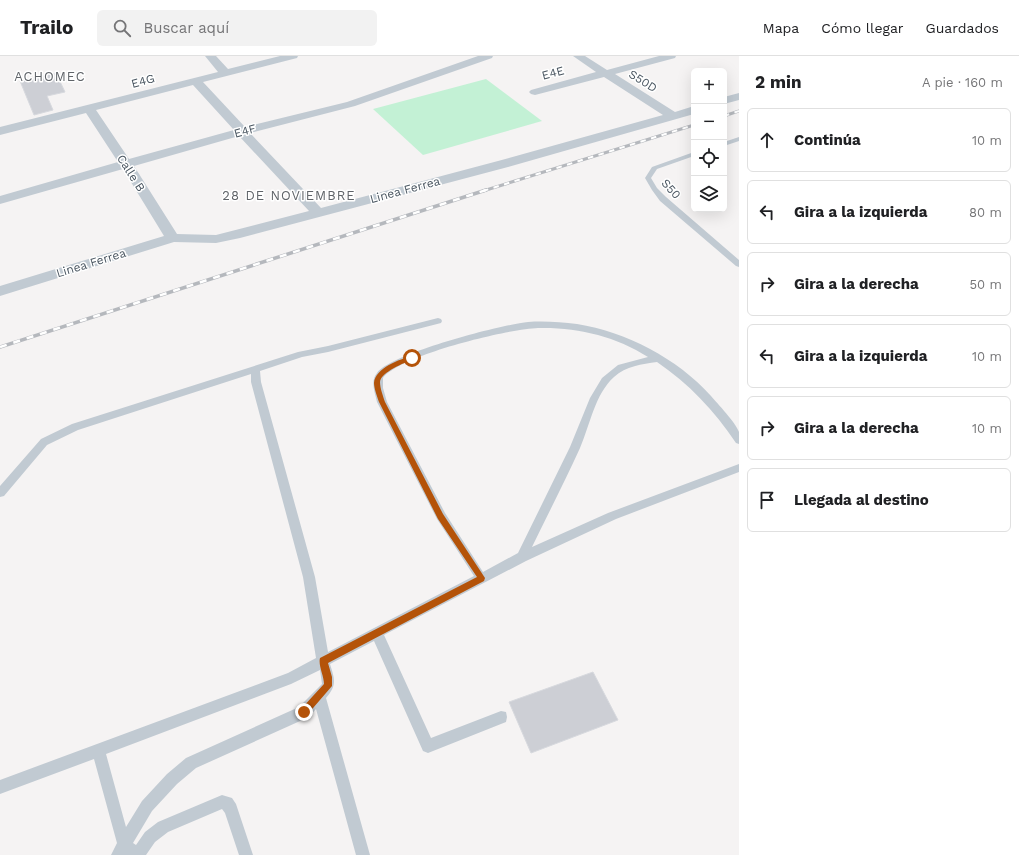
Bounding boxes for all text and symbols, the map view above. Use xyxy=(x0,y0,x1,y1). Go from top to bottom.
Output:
search box xyxy=(97,10,377,46)
text: Trailo xyxy=(20,16,73,39)
icon: search xyxy=(111,17,133,39)
text: Buscar aquí xyxy=(143,19,229,37)
text: Mapa xyxy=(763,20,799,36)
text: Cómo llegar xyxy=(821,20,904,36)
text: Guardados xyxy=(926,20,999,36)
street label: E4E xyxy=(540,63,566,83)
street label: S50D xyxy=(626,67,660,95)
map controls xyxy=(691,68,727,212)
button: + xyxy=(691,68,727,104)
district label: ACHOMEC xyxy=(14,69,86,84)
street label: E4G xyxy=(130,71,156,91)
text: 2 min xyxy=(755,72,801,92)
text: A pie · 160 m xyxy=(922,75,1003,90)
button: − xyxy=(691,104,727,140)
street label: E4F xyxy=(232,121,258,141)
icon: ahead xyxy=(756,129,778,151)
text: Continúa xyxy=(794,131,861,149)
text: 10 m xyxy=(972,133,1002,148)
button: locate xyxy=(691,140,727,176)
street label: Calle B xyxy=(114,152,148,194)
street label: Linea Ferrea xyxy=(368,174,442,206)
street label: S50 xyxy=(658,176,684,202)
button: layers xyxy=(691,176,727,212)
district label: 28 DE NOVIEMBRE xyxy=(222,188,356,203)
icon: left xyxy=(756,201,778,223)
text: Gira a la izquierda xyxy=(794,203,927,221)
text: 80 m xyxy=(969,205,1002,220)
street label: Linea Ferrea xyxy=(54,246,128,280)
icon: right xyxy=(756,273,778,295)
text: Gira a la derecha xyxy=(794,275,919,293)
text: 50 m xyxy=(970,277,1002,292)
icon: left xyxy=(756,345,778,367)
text: Gira a la izquierda xyxy=(794,347,927,365)
route start xyxy=(403,349,421,367)
text: 10 m xyxy=(972,349,1002,364)
icon: right xyxy=(756,417,778,439)
text: Gira a la derecha xyxy=(794,419,919,437)
text: 10 m xyxy=(972,421,1002,436)
icon: arrive xyxy=(756,489,778,511)
text: Llegada al destino xyxy=(794,491,929,509)
route end xyxy=(295,703,313,721)

